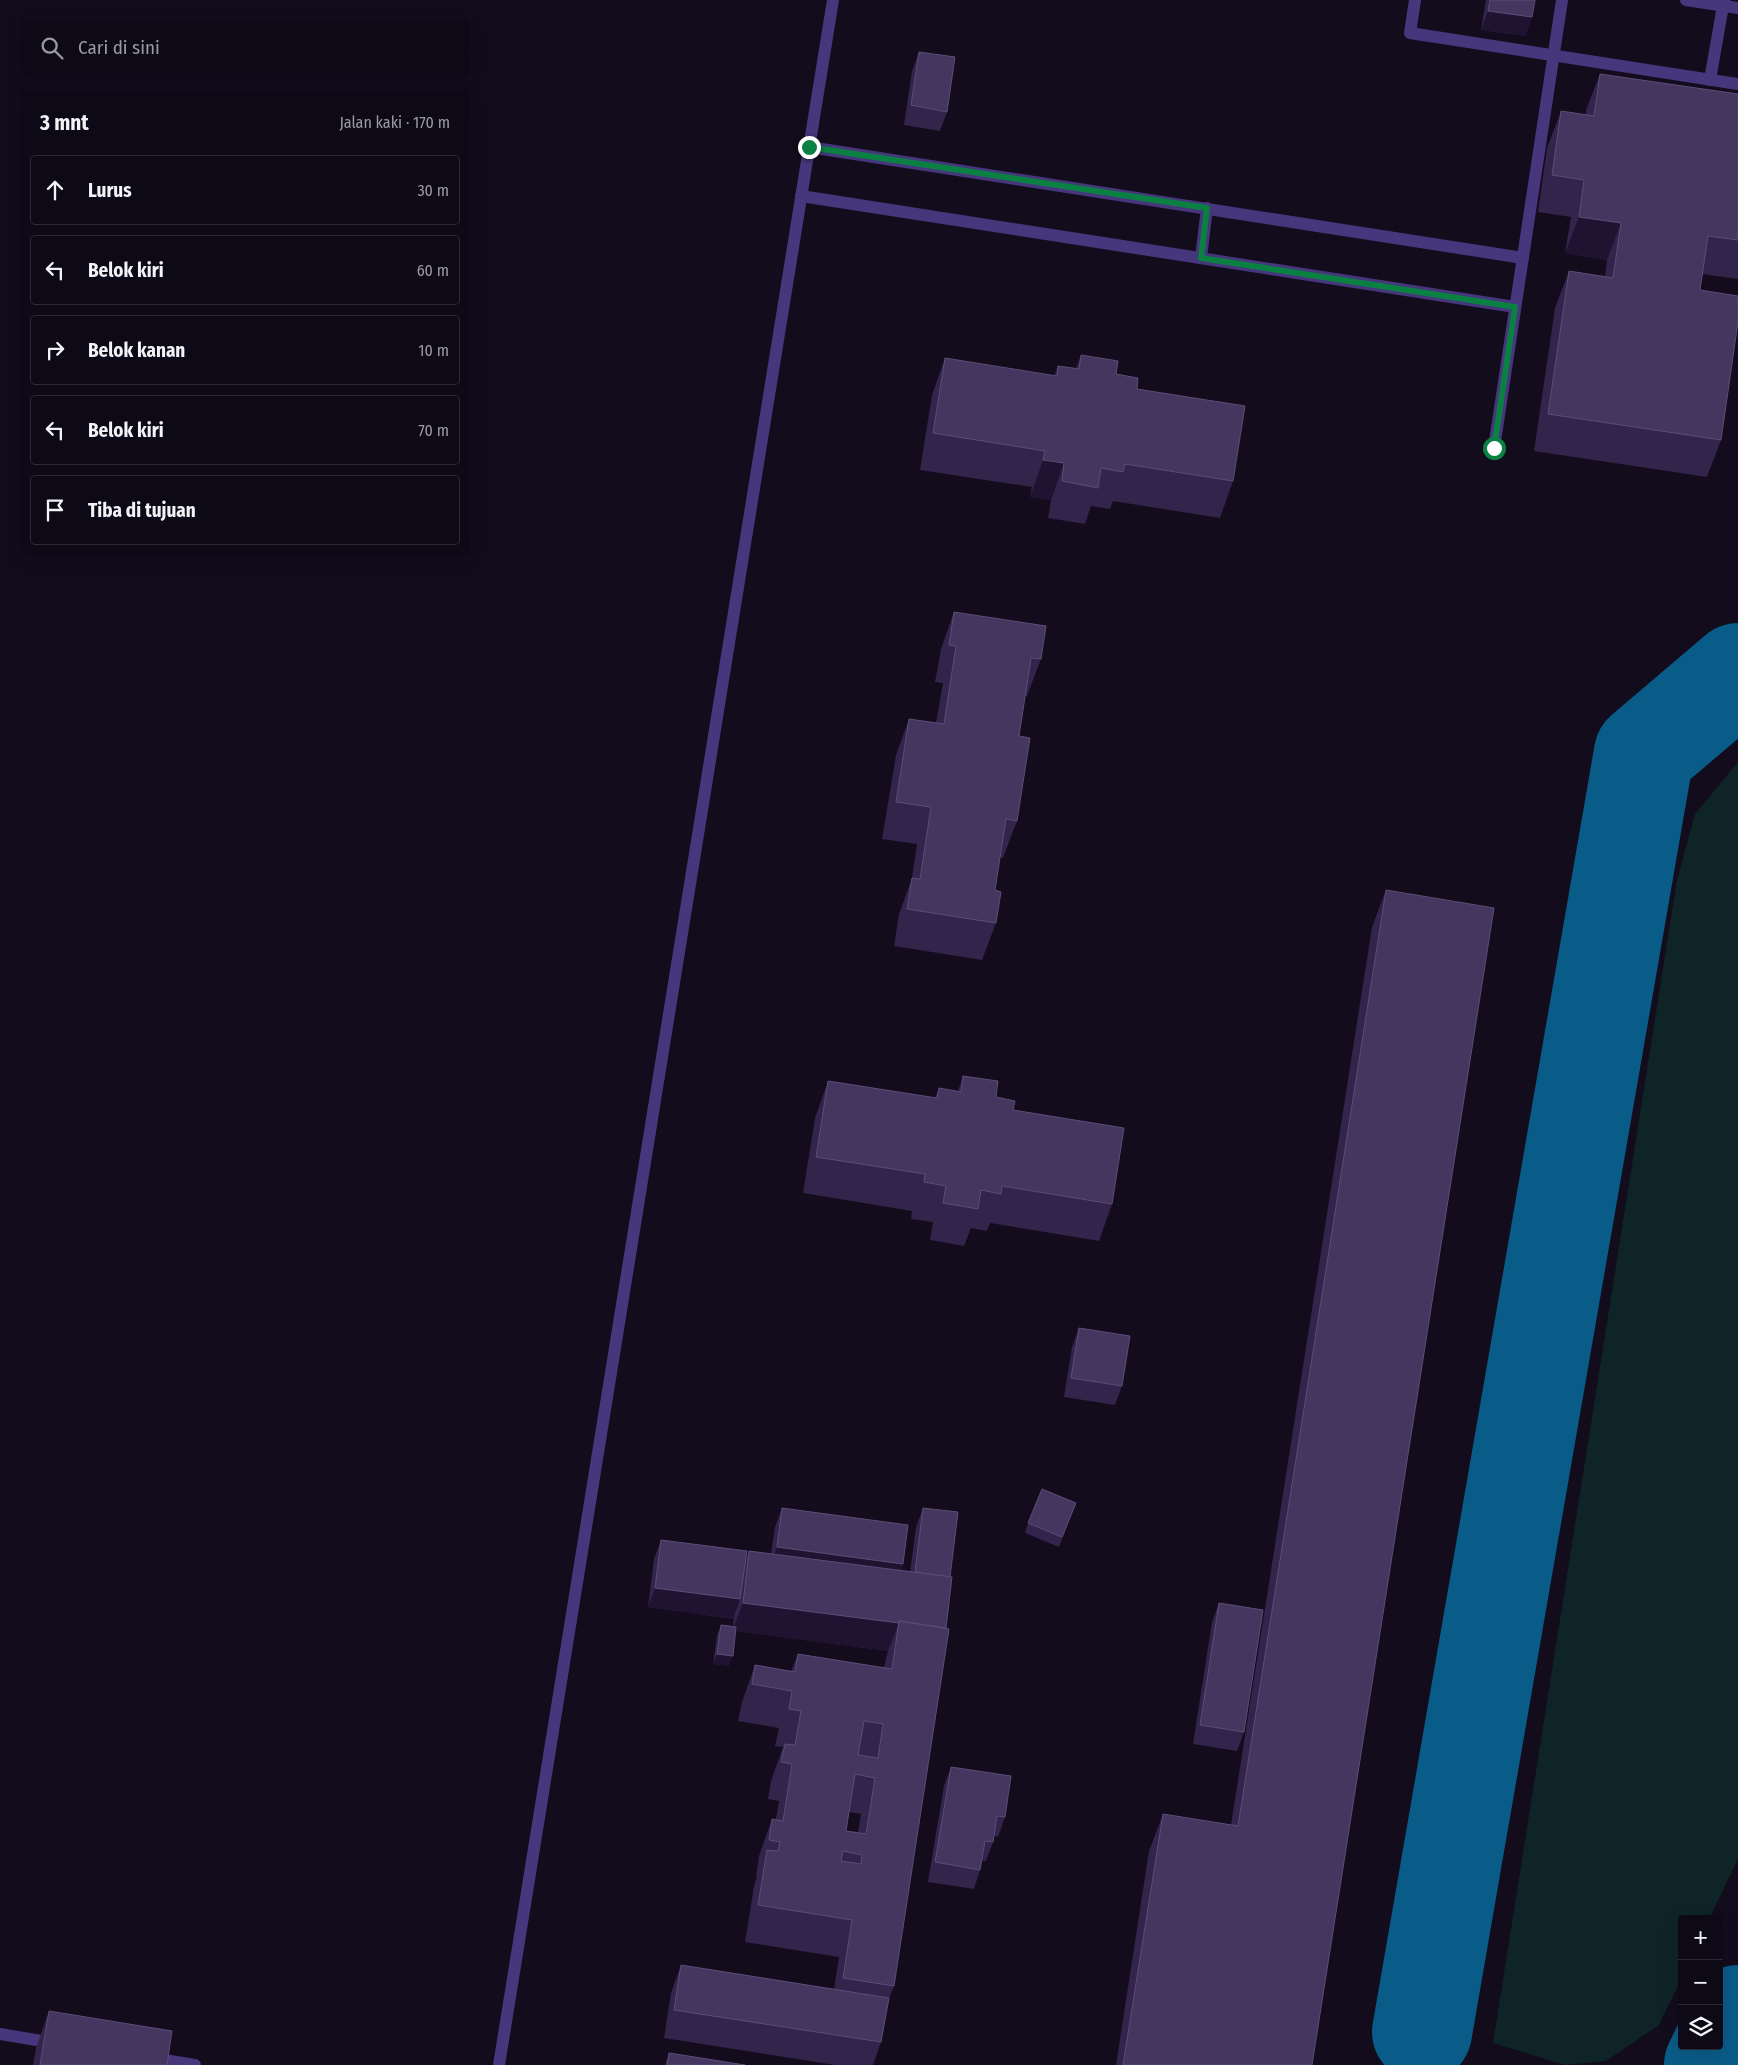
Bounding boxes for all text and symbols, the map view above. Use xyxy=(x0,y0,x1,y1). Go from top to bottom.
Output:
search box xyxy=(20,20,470,75)
icon: search xyxy=(38,34,66,62)
text: Cari di sini xyxy=(78,36,160,59)
text: 3 mnt xyxy=(40,110,89,136)
text: Jalan kaki · 170 m xyxy=(339,113,450,132)
route end xyxy=(798,136,821,159)
icon: ahead xyxy=(41,176,69,204)
text: Lurus xyxy=(88,179,132,202)
text: 30 m xyxy=(417,181,449,200)
icon: left xyxy=(41,256,69,284)
text: Belok kiri xyxy=(88,259,164,282)
text: 60 m xyxy=(417,261,449,280)
icon: right xyxy=(41,336,69,364)
text: Belok kanan xyxy=(88,339,185,362)
text: 10 m xyxy=(418,341,449,360)
icon: left xyxy=(41,416,69,444)
text: Belok kiri xyxy=(88,419,164,442)
text: 70 m xyxy=(418,421,449,440)
route start xyxy=(1483,437,1506,460)
icon: arrive xyxy=(41,496,69,524)
text: Tiba di tujuan xyxy=(88,499,196,522)
map controls xyxy=(1678,1915,1723,2050)
button: + xyxy=(1678,1915,1723,1960)
button: − xyxy=(1678,1960,1723,2005)
button: layers xyxy=(1678,2005,1723,2050)

